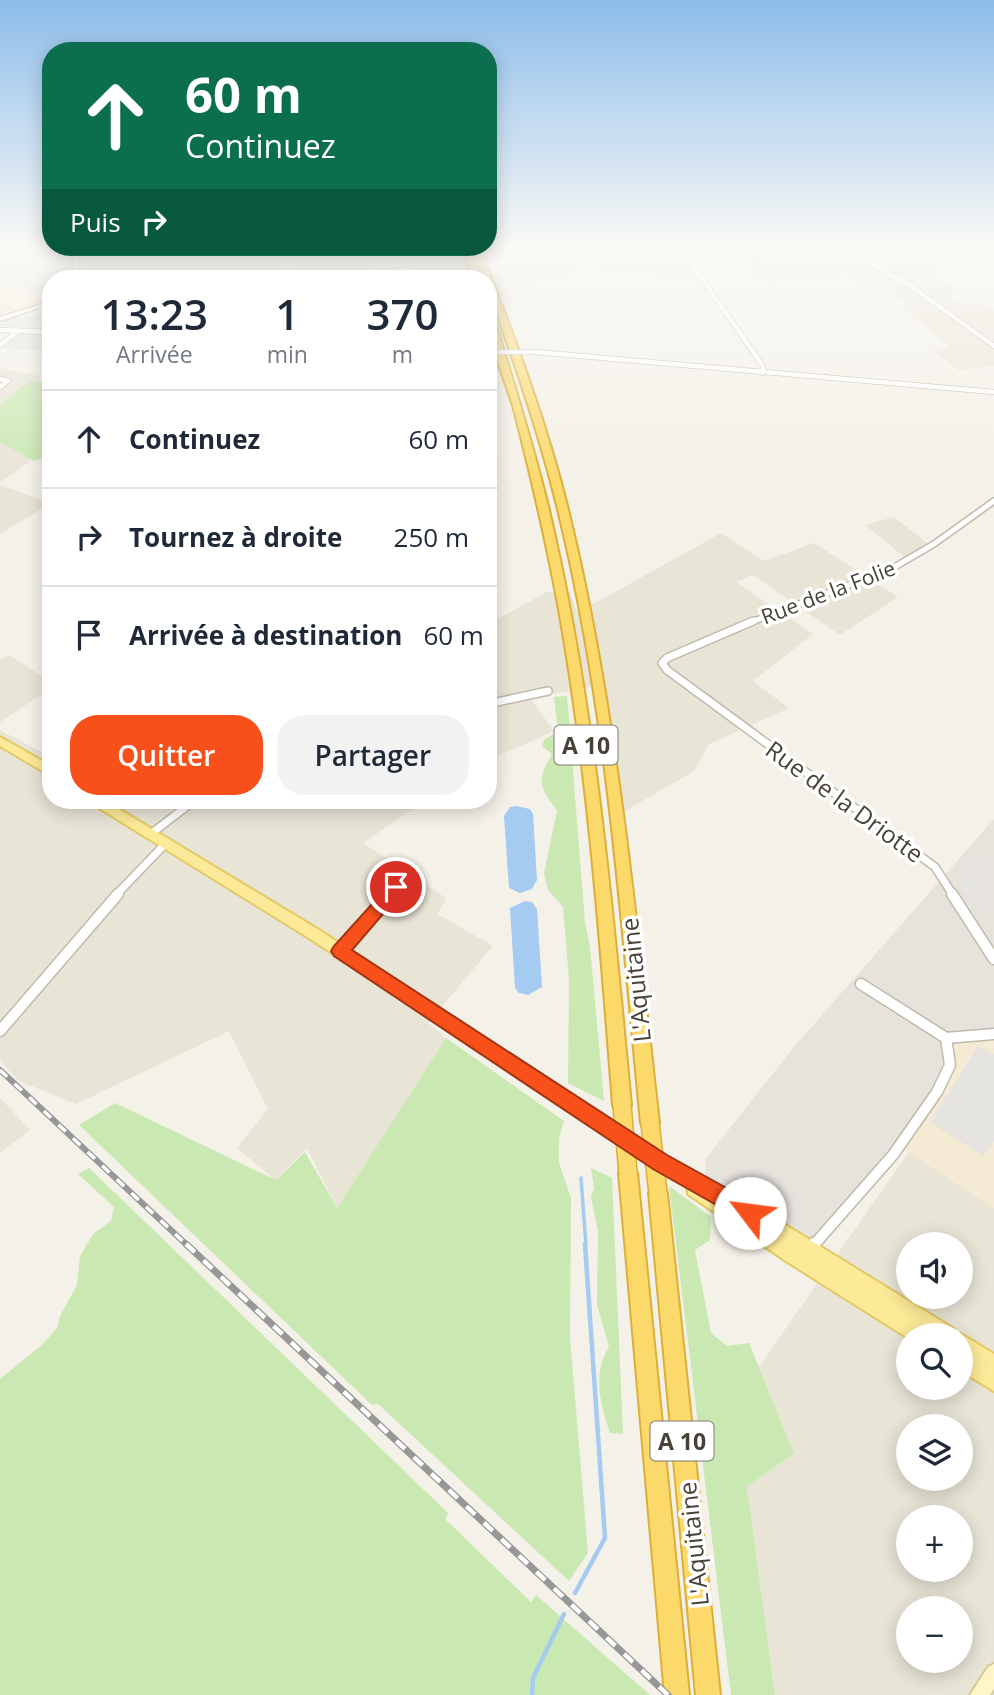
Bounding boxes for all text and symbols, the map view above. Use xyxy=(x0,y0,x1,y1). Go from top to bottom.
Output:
text: 60 m xyxy=(185,61,302,127)
icon: ahead xyxy=(70,70,161,161)
text: Continuez xyxy=(185,124,336,167)
icon: right xyxy=(135,203,173,241)
text: Puis xyxy=(70,204,121,240)
text: 13:23 xyxy=(101,285,208,342)
text: 1 xyxy=(275,285,299,342)
text: 370 xyxy=(366,285,438,342)
text: Arrivée xyxy=(116,338,193,370)
text: min xyxy=(267,338,308,370)
text: m xyxy=(392,338,413,370)
icon: ahead xyxy=(70,420,108,458)
text: Continuez xyxy=(129,421,260,457)
text: 60 m xyxy=(408,421,469,457)
icon: right xyxy=(70,518,108,556)
text: Tournez à droite xyxy=(129,519,342,555)
text: 250 m xyxy=(394,519,469,555)
street label: Rue de la Folie xyxy=(757,554,899,630)
icon: arrive xyxy=(70,616,108,654)
text: Arrivée à destination xyxy=(129,617,402,653)
text: 60 m xyxy=(423,617,484,653)
button: Quitter xyxy=(70,715,263,795)
button: Partager xyxy=(277,715,469,795)
road number: A 10 xyxy=(554,726,618,764)
street label: Rue de la Driotte xyxy=(759,733,931,869)
pin xyxy=(366,857,426,917)
icon: arrive xyxy=(377,868,415,906)
street label: L'Aquitaine xyxy=(612,916,658,1044)
position arrow xyxy=(713,1176,787,1250)
map controls xyxy=(896,1232,973,1673)
button: sound xyxy=(896,1232,973,1309)
button: search xyxy=(896,1323,973,1400)
button: layers xyxy=(896,1414,973,1491)
road number: A 10 xyxy=(650,1422,714,1460)
street label: L'Aquitaine xyxy=(670,1480,716,1608)
button: + xyxy=(896,1505,973,1582)
button: − xyxy=(896,1596,973,1673)

